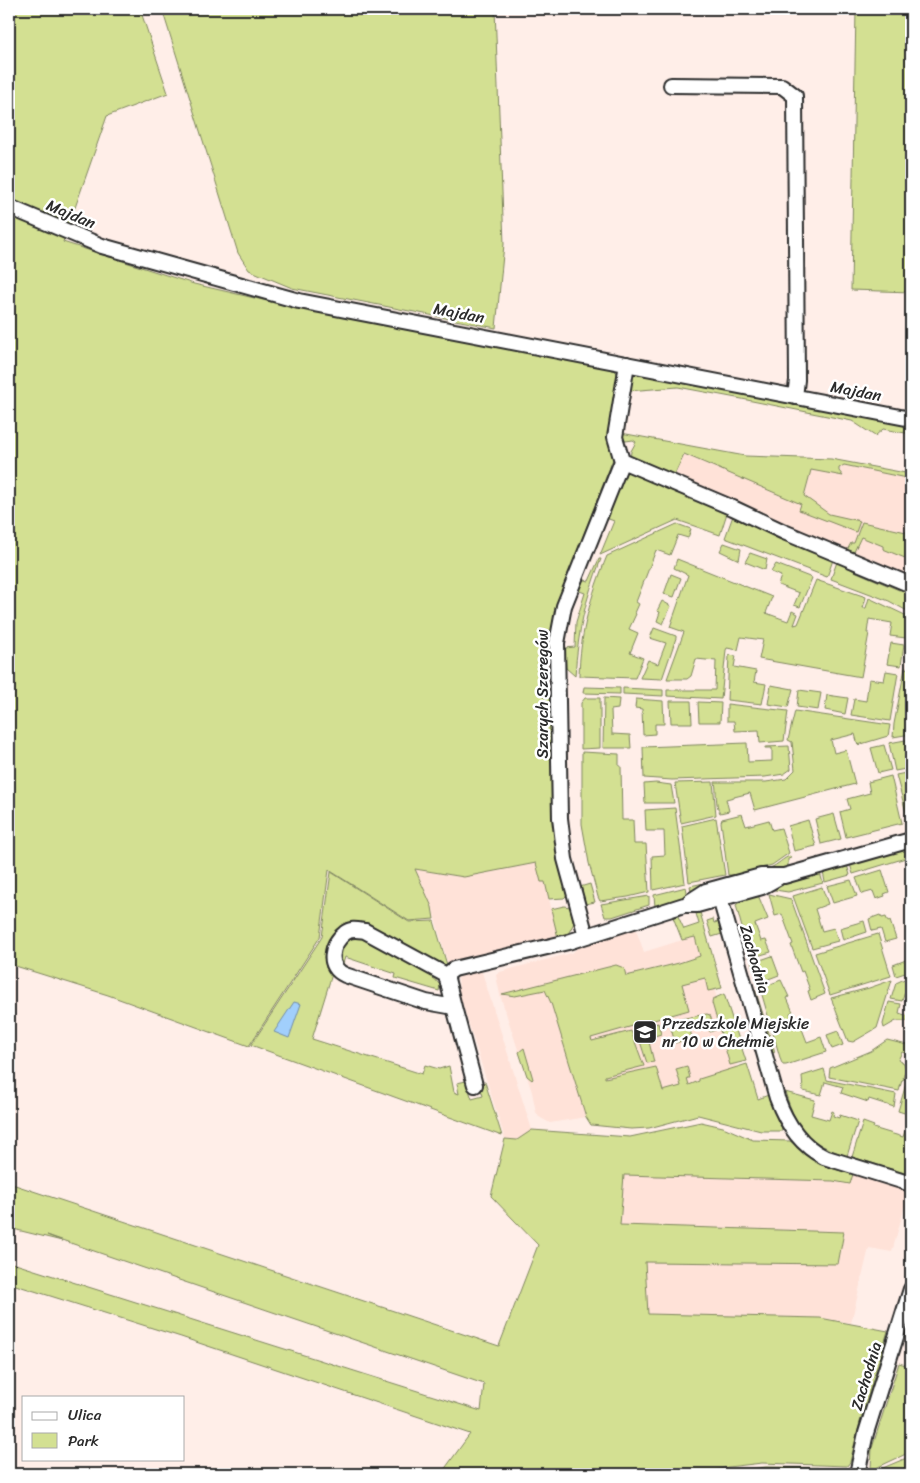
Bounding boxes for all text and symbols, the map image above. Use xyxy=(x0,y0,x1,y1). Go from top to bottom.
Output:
street label: Majdan xyxy=(42,191,101,238)
street label: Majdan xyxy=(431,294,487,332)
street label: Majdan xyxy=(828,372,884,410)
street label: Szarych Szeregów xyxy=(528,630,557,758)
street label: Zachodnia xyxy=(731,921,779,997)
place label: Przedszkole Miejskie nr 10 w Chełmie xyxy=(662,1009,809,1056)
school or university icon: Przedszkole Miejskie nr 10 w Chełmie xyxy=(632,1019,658,1045)
street label: Zachodnia xyxy=(842,1338,890,1414)
legend xyxy=(22,1396,185,1460)
text: Ulica xyxy=(68,1402,102,1428)
text: Park xyxy=(68,1428,99,1454)

